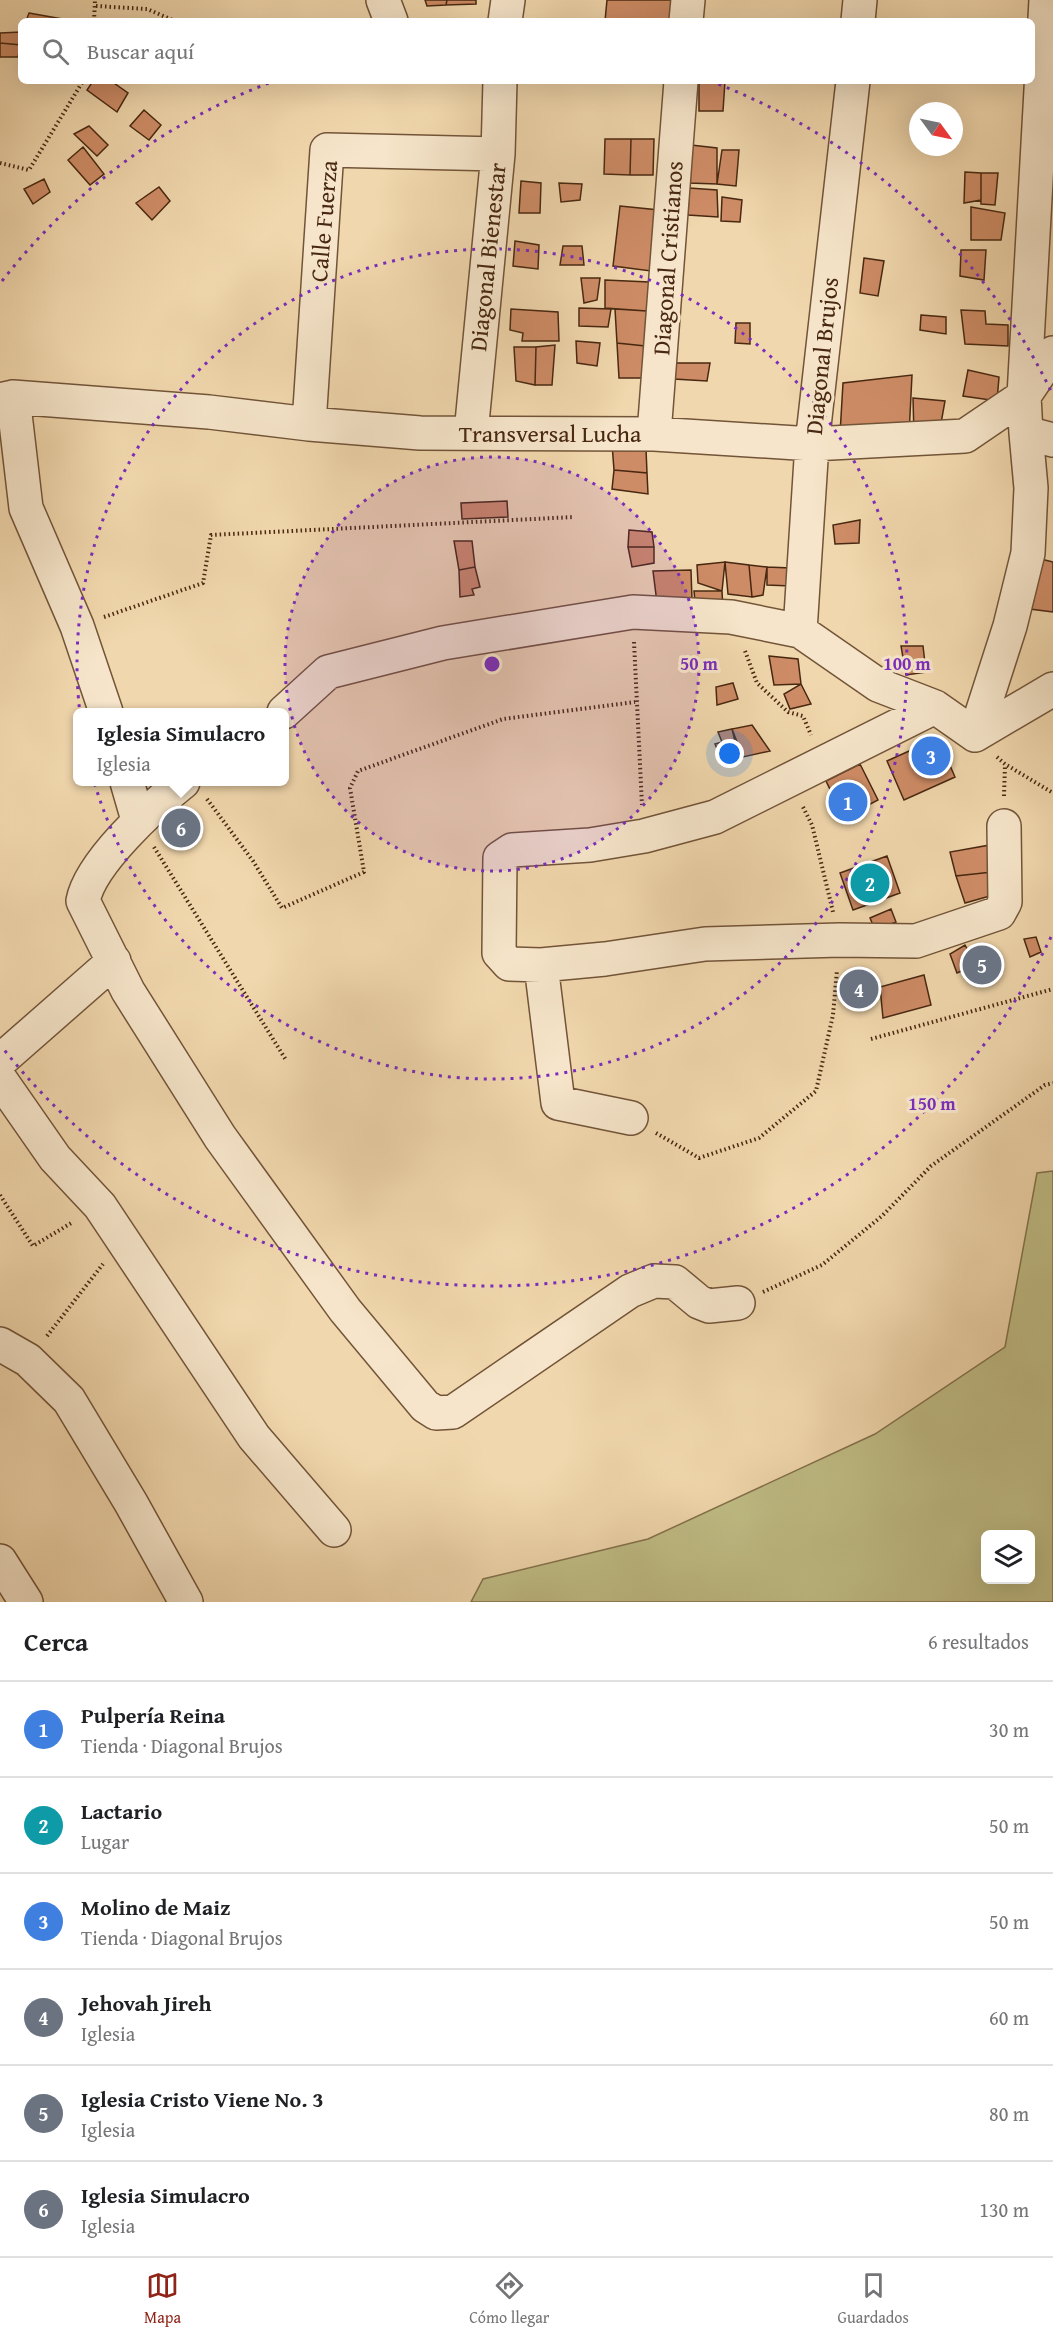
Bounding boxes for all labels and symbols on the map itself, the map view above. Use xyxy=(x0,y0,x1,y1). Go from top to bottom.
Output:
north arrow xyxy=(909,102,963,156)
street label: Calle Fuerza xyxy=(301,158,346,283)
street label: Diagonal Cristianos xyxy=(643,160,692,356)
street label: Diagonal Bienestar xyxy=(460,161,515,353)
street label: Diagonal Brujos xyxy=(796,275,847,437)
street label: Transversal Lucha xyxy=(459,416,642,451)
text: 50 m xyxy=(680,650,719,677)
text: 100 m xyxy=(883,650,931,677)
centre of rings xyxy=(482,654,502,674)
pin: 3 xyxy=(912,734,950,778)
your location xyxy=(715,739,744,768)
pin: 1 xyxy=(828,780,868,824)
pin: 6 xyxy=(162,806,201,850)
pin: 2 xyxy=(850,860,890,906)
pin: 5 xyxy=(962,942,1002,988)
pin: 4 xyxy=(840,966,878,1012)
text: 150 m xyxy=(908,1090,956,1117)

